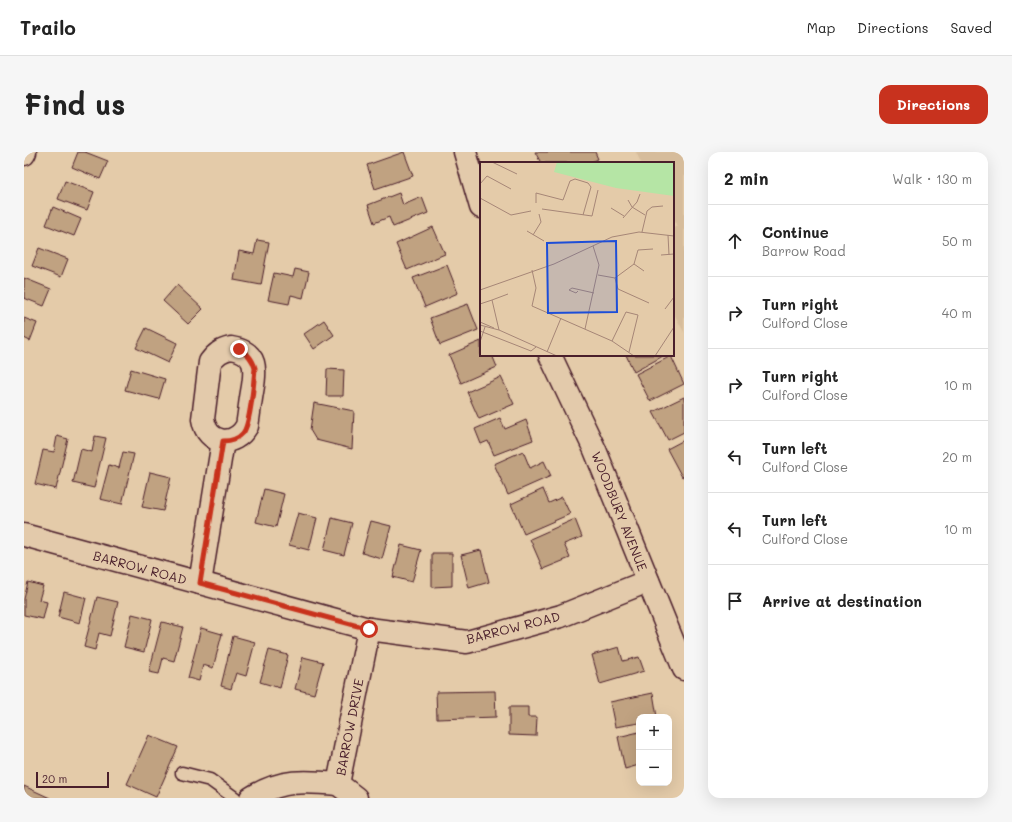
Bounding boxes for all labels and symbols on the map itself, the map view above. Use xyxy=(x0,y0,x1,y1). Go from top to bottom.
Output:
inset map xyxy=(480,162,674,356)
route end xyxy=(230,340,248,358)
street label: WOODBURY AVENUE xyxy=(588,449,652,573)
street label: BARROW ROAD xyxy=(91,546,189,588)
street label: BARROW ROAD xyxy=(464,607,562,647)
route start xyxy=(360,620,378,638)
street label: BARROW DRIVE xyxy=(331,677,367,777)
scale bar xyxy=(36,770,109,789)

